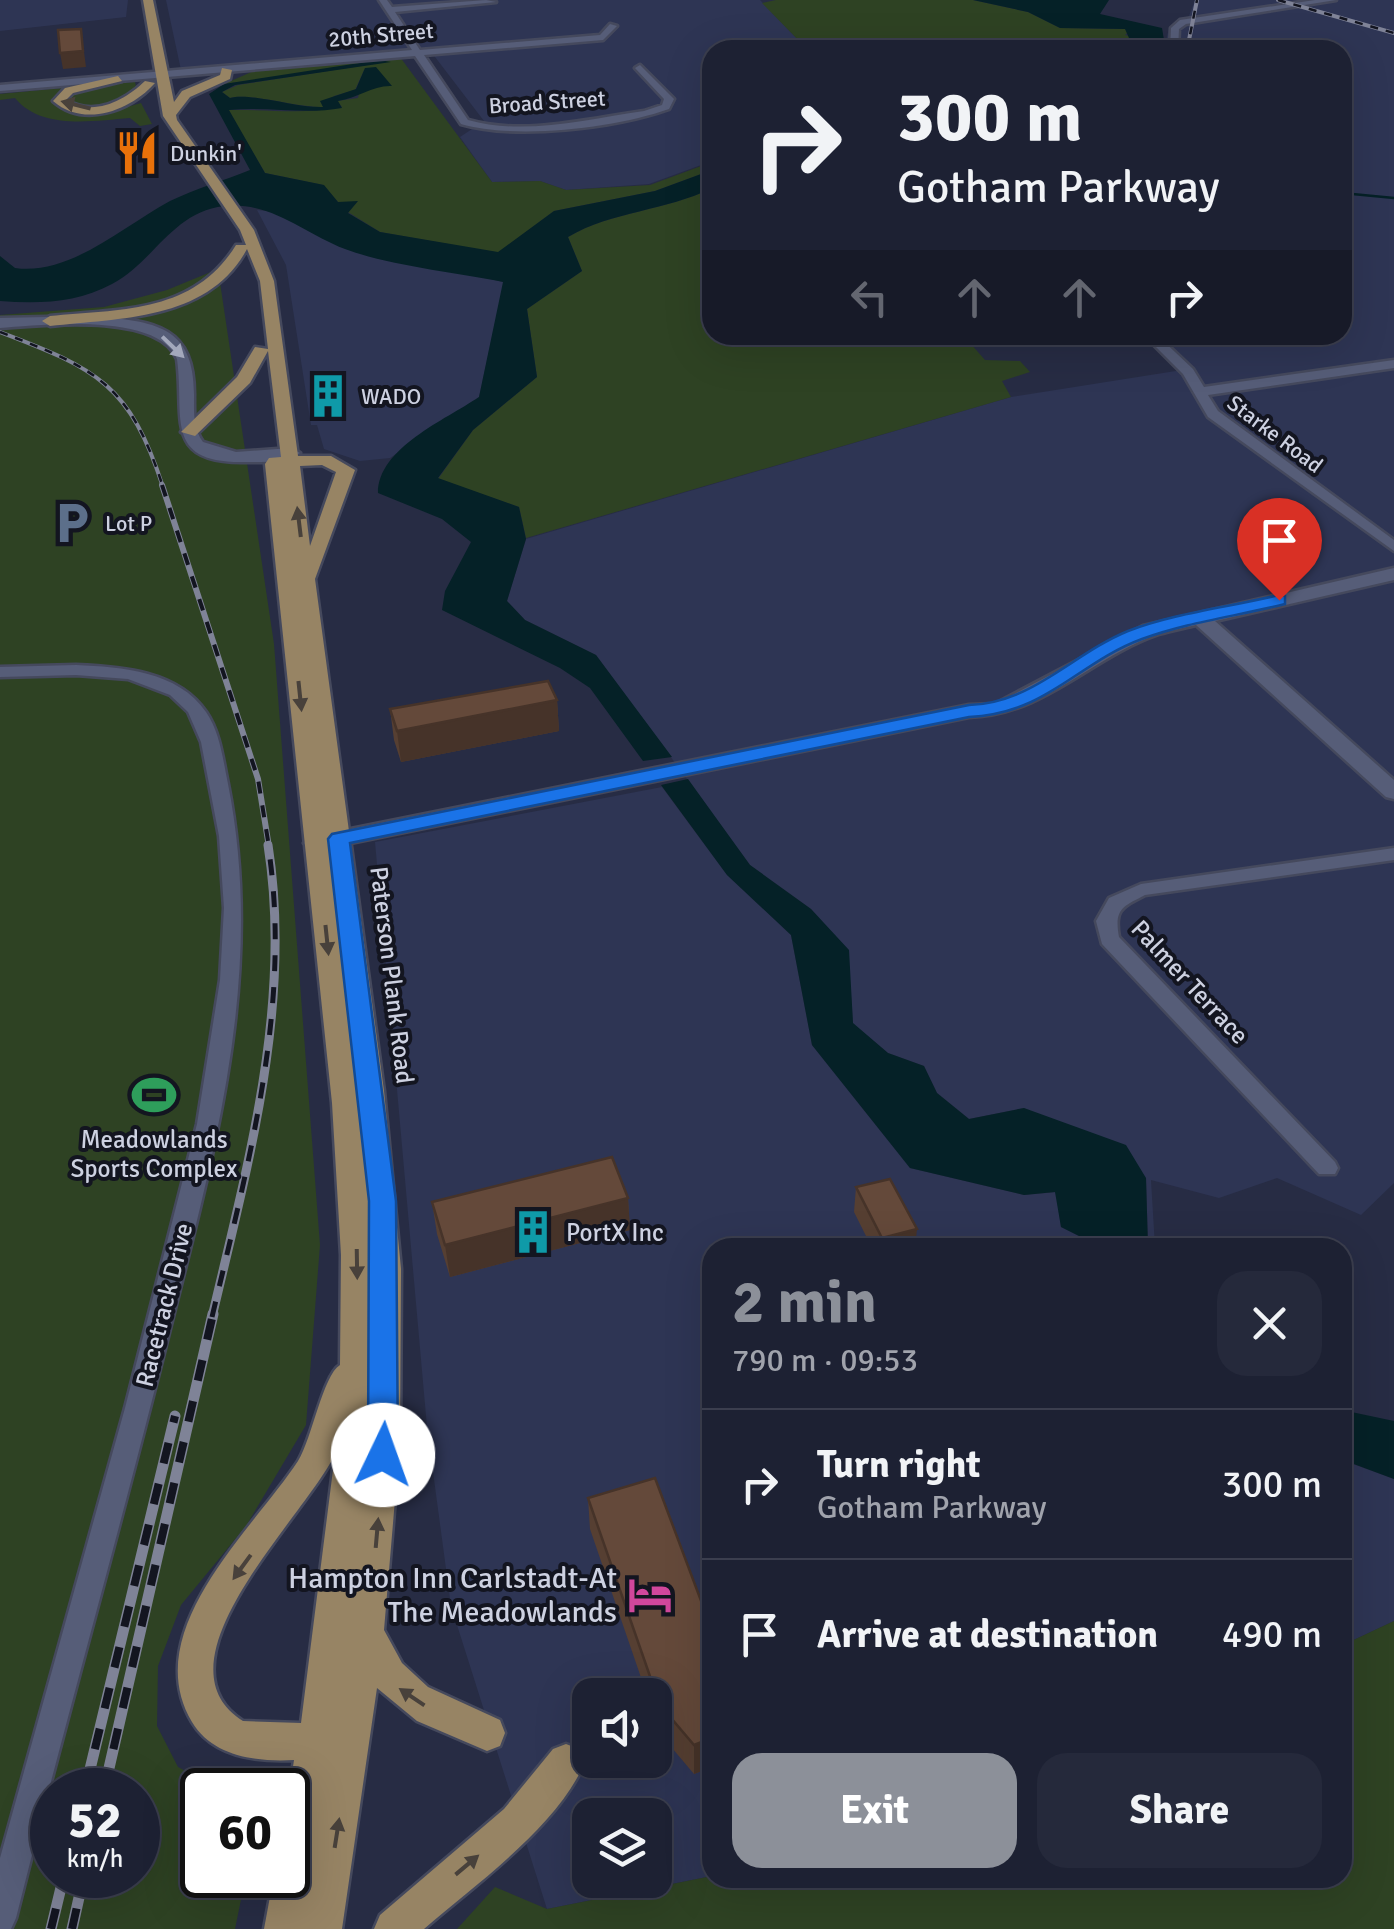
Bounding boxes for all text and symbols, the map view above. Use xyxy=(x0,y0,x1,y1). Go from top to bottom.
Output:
street label: 20th Street xyxy=(327,17,435,53)
text: 300 m xyxy=(897,74,1082,160)
icon: right xyxy=(732,80,862,210)
street label: Broad Street xyxy=(488,84,607,120)
one-way arrow xyxy=(60,97,91,112)
restaurant icon: Dunkin' xyxy=(113,129,161,177)
place label: Dunkin' xyxy=(170,140,242,167)
text: Gotham Parkway xyxy=(897,160,1220,215)
icon: left xyxy=(842,270,897,325)
icon: ahead xyxy=(947,270,1002,325)
icon: ahead xyxy=(1052,270,1107,325)
icon: right xyxy=(1157,270,1212,325)
one-way arrow xyxy=(161,335,185,359)
building icon: WADO xyxy=(304,372,352,420)
place label: WADO xyxy=(361,383,421,410)
street label: Starke Road xyxy=(1222,389,1328,479)
pin xyxy=(1237,498,1322,601)
parking icon: Lot P xyxy=(48,499,96,547)
one-way arrow xyxy=(291,506,307,538)
place label: Lot P xyxy=(105,510,152,537)
icon: arrive xyxy=(1252,513,1307,568)
one-way arrow xyxy=(292,681,308,713)
street label: Paterson Plank Road xyxy=(363,865,421,1085)
street label: Palmer Terrace xyxy=(1125,913,1255,1051)
one-way arrow xyxy=(319,925,335,956)
sports icon: Meadowlands Sports Complex xyxy=(130,1071,178,1119)
place label: Meadowlands Sports Complex xyxy=(70,1124,238,1184)
building icon: PortX Inc xyxy=(509,1208,557,1256)
place label: PortX Inc xyxy=(566,1217,664,1248)
street label: Racetrack Drive xyxy=(129,1220,199,1390)
one-way arrow xyxy=(349,1248,365,1280)
text: 2 min xyxy=(732,1266,877,1340)
button: close xyxy=(1217,1271,1322,1376)
text: 790 m · 09:53 xyxy=(732,1341,918,1380)
position arrow xyxy=(331,1403,435,1507)
text: Turn right xyxy=(817,1441,981,1488)
icon: right xyxy=(732,1457,787,1512)
text: 300 m xyxy=(1222,1461,1322,1508)
text: Gotham Parkway xyxy=(817,1488,1046,1527)
one-way arrow xyxy=(369,1516,385,1548)
one-way arrow xyxy=(233,1554,252,1580)
place label: Hampton Inn Carlstadt-At The Meadowlands xyxy=(288,1560,617,1631)
hotel icon: Hampton Inn Carlstadt-At The Meadowlands xyxy=(626,1571,674,1619)
icon: arrive xyxy=(732,1607,787,1662)
text: Arrive at destination xyxy=(817,1611,1158,1658)
text: 490 m xyxy=(1222,1611,1322,1658)
map controls xyxy=(572,1678,672,1898)
button: sound xyxy=(572,1678,672,1778)
one-way arrow xyxy=(398,1688,425,1707)
button: Exit xyxy=(732,1753,1017,1868)
button: Share xyxy=(1037,1753,1322,1868)
speed limit sign: 60 xyxy=(180,1768,310,1898)
text: 52 xyxy=(68,1790,122,1852)
button: layers xyxy=(572,1798,672,1898)
one-way arrow xyxy=(330,1816,345,1848)
text: km/h xyxy=(67,1843,123,1874)
one-way arrow xyxy=(454,1854,479,1876)

